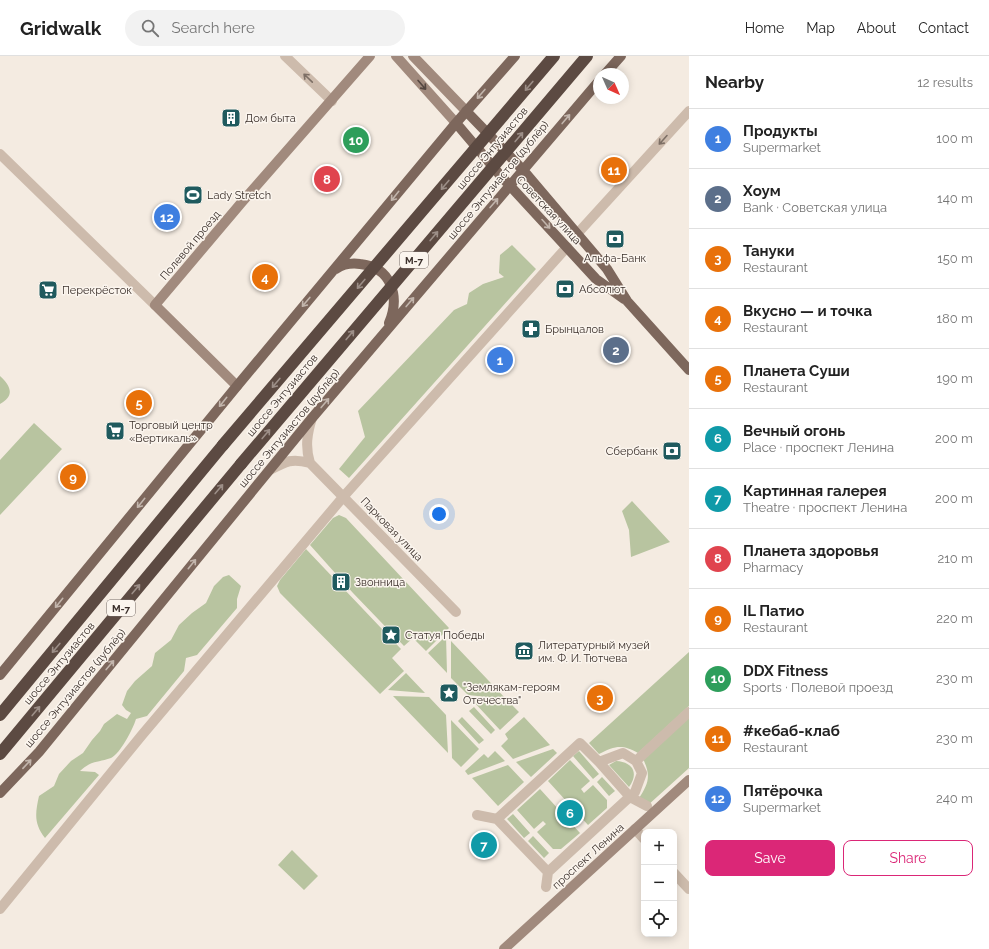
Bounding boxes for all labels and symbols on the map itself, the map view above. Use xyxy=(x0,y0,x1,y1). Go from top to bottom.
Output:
north arrow xyxy=(593,68,629,104)
one-way arrow xyxy=(304,74,314,83)
one-way arrow xyxy=(417,80,426,90)
one-way arrow xyxy=(524,80,533,91)
one-way arrow xyxy=(477,89,486,99)
street label: шоссе Энтузиастов xyxy=(454,104,531,192)
building icon: Дом быта xyxy=(220,107,242,129)
place label: Дом быта xyxy=(245,112,296,125)
one-way arrow xyxy=(561,113,570,124)
street label: шоссе Энтузиастов (дублёр) xyxy=(445,119,552,242)
pin: 10 xyxy=(343,125,369,155)
one-way arrow xyxy=(514,131,523,142)
one-way arrow xyxy=(659,134,668,144)
pin: 11 xyxy=(601,155,627,185)
pin: 8 xyxy=(314,164,340,194)
street label: Советская улица xyxy=(514,173,584,247)
one-way arrow xyxy=(440,179,449,190)
sports icon: Lady Stretch xyxy=(182,184,204,206)
place label: Lady Stretch xyxy=(207,189,271,202)
one-way arrow xyxy=(391,191,399,202)
one-way arrow xyxy=(489,198,498,208)
pin: 12 xyxy=(154,202,180,232)
street label: Полевой проезд xyxy=(158,208,224,283)
one-way arrow xyxy=(541,218,550,229)
bank icon: Альфа-Банк xyxy=(604,228,626,250)
one-way arrow xyxy=(430,230,439,241)
road number: М-7 xyxy=(400,252,428,268)
place label: Альфа-Банк xyxy=(584,252,647,265)
pin: 4 xyxy=(252,262,278,292)
bank icon: Абсолют xyxy=(554,278,576,300)
supermarket icon: Перекрёсток xyxy=(37,279,59,301)
one-way arrow xyxy=(356,279,365,289)
place label: Абсолют xyxy=(579,283,626,296)
place label: Перекрёсток xyxy=(62,284,132,297)
one-way arrow xyxy=(302,297,311,307)
one-way arrow xyxy=(405,297,414,307)
pharmacy icon: Брынцалов xyxy=(520,318,542,340)
place label: Брынцалов xyxy=(545,323,604,336)
one-way arrow xyxy=(346,329,355,340)
pin: 2 xyxy=(603,335,629,365)
pin: 1 xyxy=(487,345,513,375)
street label: шоссе Энтузиастов xyxy=(244,351,321,439)
street label: шоссе Энтузиастов (дублёр) xyxy=(236,367,343,490)
one-way arrow xyxy=(272,378,281,388)
pin: 5 xyxy=(126,388,152,418)
one-way arrow xyxy=(219,397,228,408)
one-way arrow xyxy=(320,397,329,408)
place label: Торговый центр «Вертикаль» xyxy=(129,419,213,445)
supermarket icon: Торговый центр «Вертикаль» xyxy=(104,420,126,442)
one-way arrow xyxy=(261,429,270,439)
bank icon: Сбербанк xyxy=(661,440,683,462)
place label: Сбербанк xyxy=(606,445,658,458)
pin: 9 xyxy=(60,462,86,492)
one-way arrow xyxy=(215,484,224,495)
street label: Парковая улица xyxy=(358,495,425,564)
one-way arrow xyxy=(137,497,146,508)
your location xyxy=(429,504,449,524)
one-way arrow xyxy=(188,559,197,570)
building icon: Звонница xyxy=(330,571,352,593)
place label: Звонница xyxy=(355,576,405,589)
one-way arrow xyxy=(132,584,141,595)
one-way arrow xyxy=(54,598,63,609)
road number: М-7 xyxy=(107,600,135,616)
street label: шоссе Энтузиастов xyxy=(21,619,98,707)
place icon: Статуя Победы xyxy=(380,624,402,646)
street label: шоссе Энтузиастов (дублёр) xyxy=(22,627,129,750)
place label: Статуя Победы xyxy=(405,629,485,642)
place label: Литературный музей им. Ф. И. Тютчева xyxy=(538,639,650,665)
museum icon: Литературный музей им. Ф. И. Тютчева xyxy=(513,640,535,662)
one-way arrow xyxy=(51,643,60,653)
one-way arrow xyxy=(106,659,115,670)
place label: "Землякам-героям Отечества" xyxy=(463,681,560,707)
place icon: "Землякам-героям Отечества" xyxy=(438,682,460,704)
pin: 3 xyxy=(587,683,613,713)
one-way arrow xyxy=(31,706,40,717)
one-way arrow xyxy=(22,759,31,770)
pin: 6 xyxy=(557,798,583,828)
street label: проспект Ленина xyxy=(550,821,627,892)
pin: 7 xyxy=(471,830,497,860)

